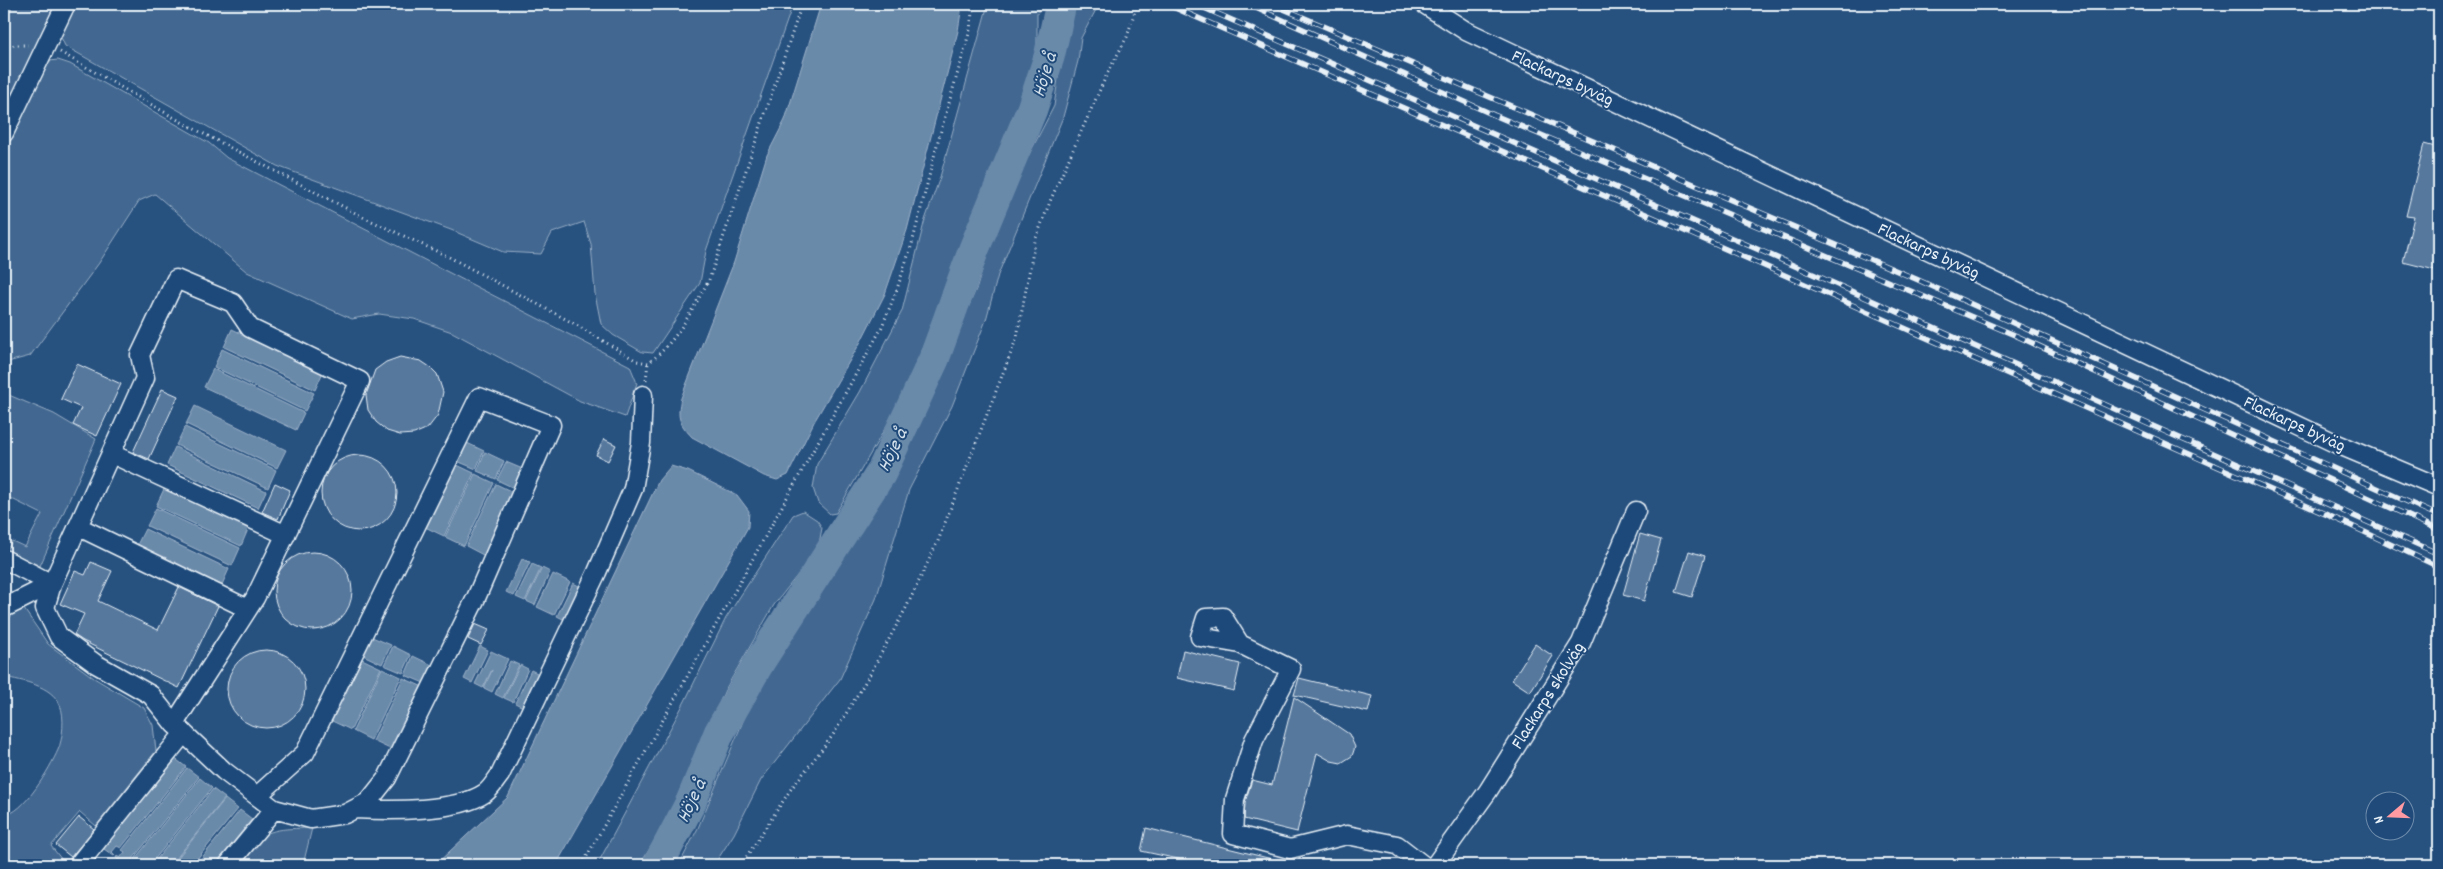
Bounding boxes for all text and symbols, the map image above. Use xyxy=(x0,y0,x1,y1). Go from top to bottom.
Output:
street label: Flackarps byväg xyxy=(1507,45,1617,114)
water label: Höje å xyxy=(1027,48,1066,101)
street label: Flackarps byväg xyxy=(1873,218,1983,287)
street label: Flackarps byväg xyxy=(2239,391,2349,460)
water label: Höje å xyxy=(872,423,917,477)
street label: Flackarps skolväg xyxy=(1506,638,1592,755)
water label: Höje å xyxy=(671,774,716,828)
north arrow xyxy=(2366,792,2416,842)
text: N xyxy=(2369,813,2390,826)

